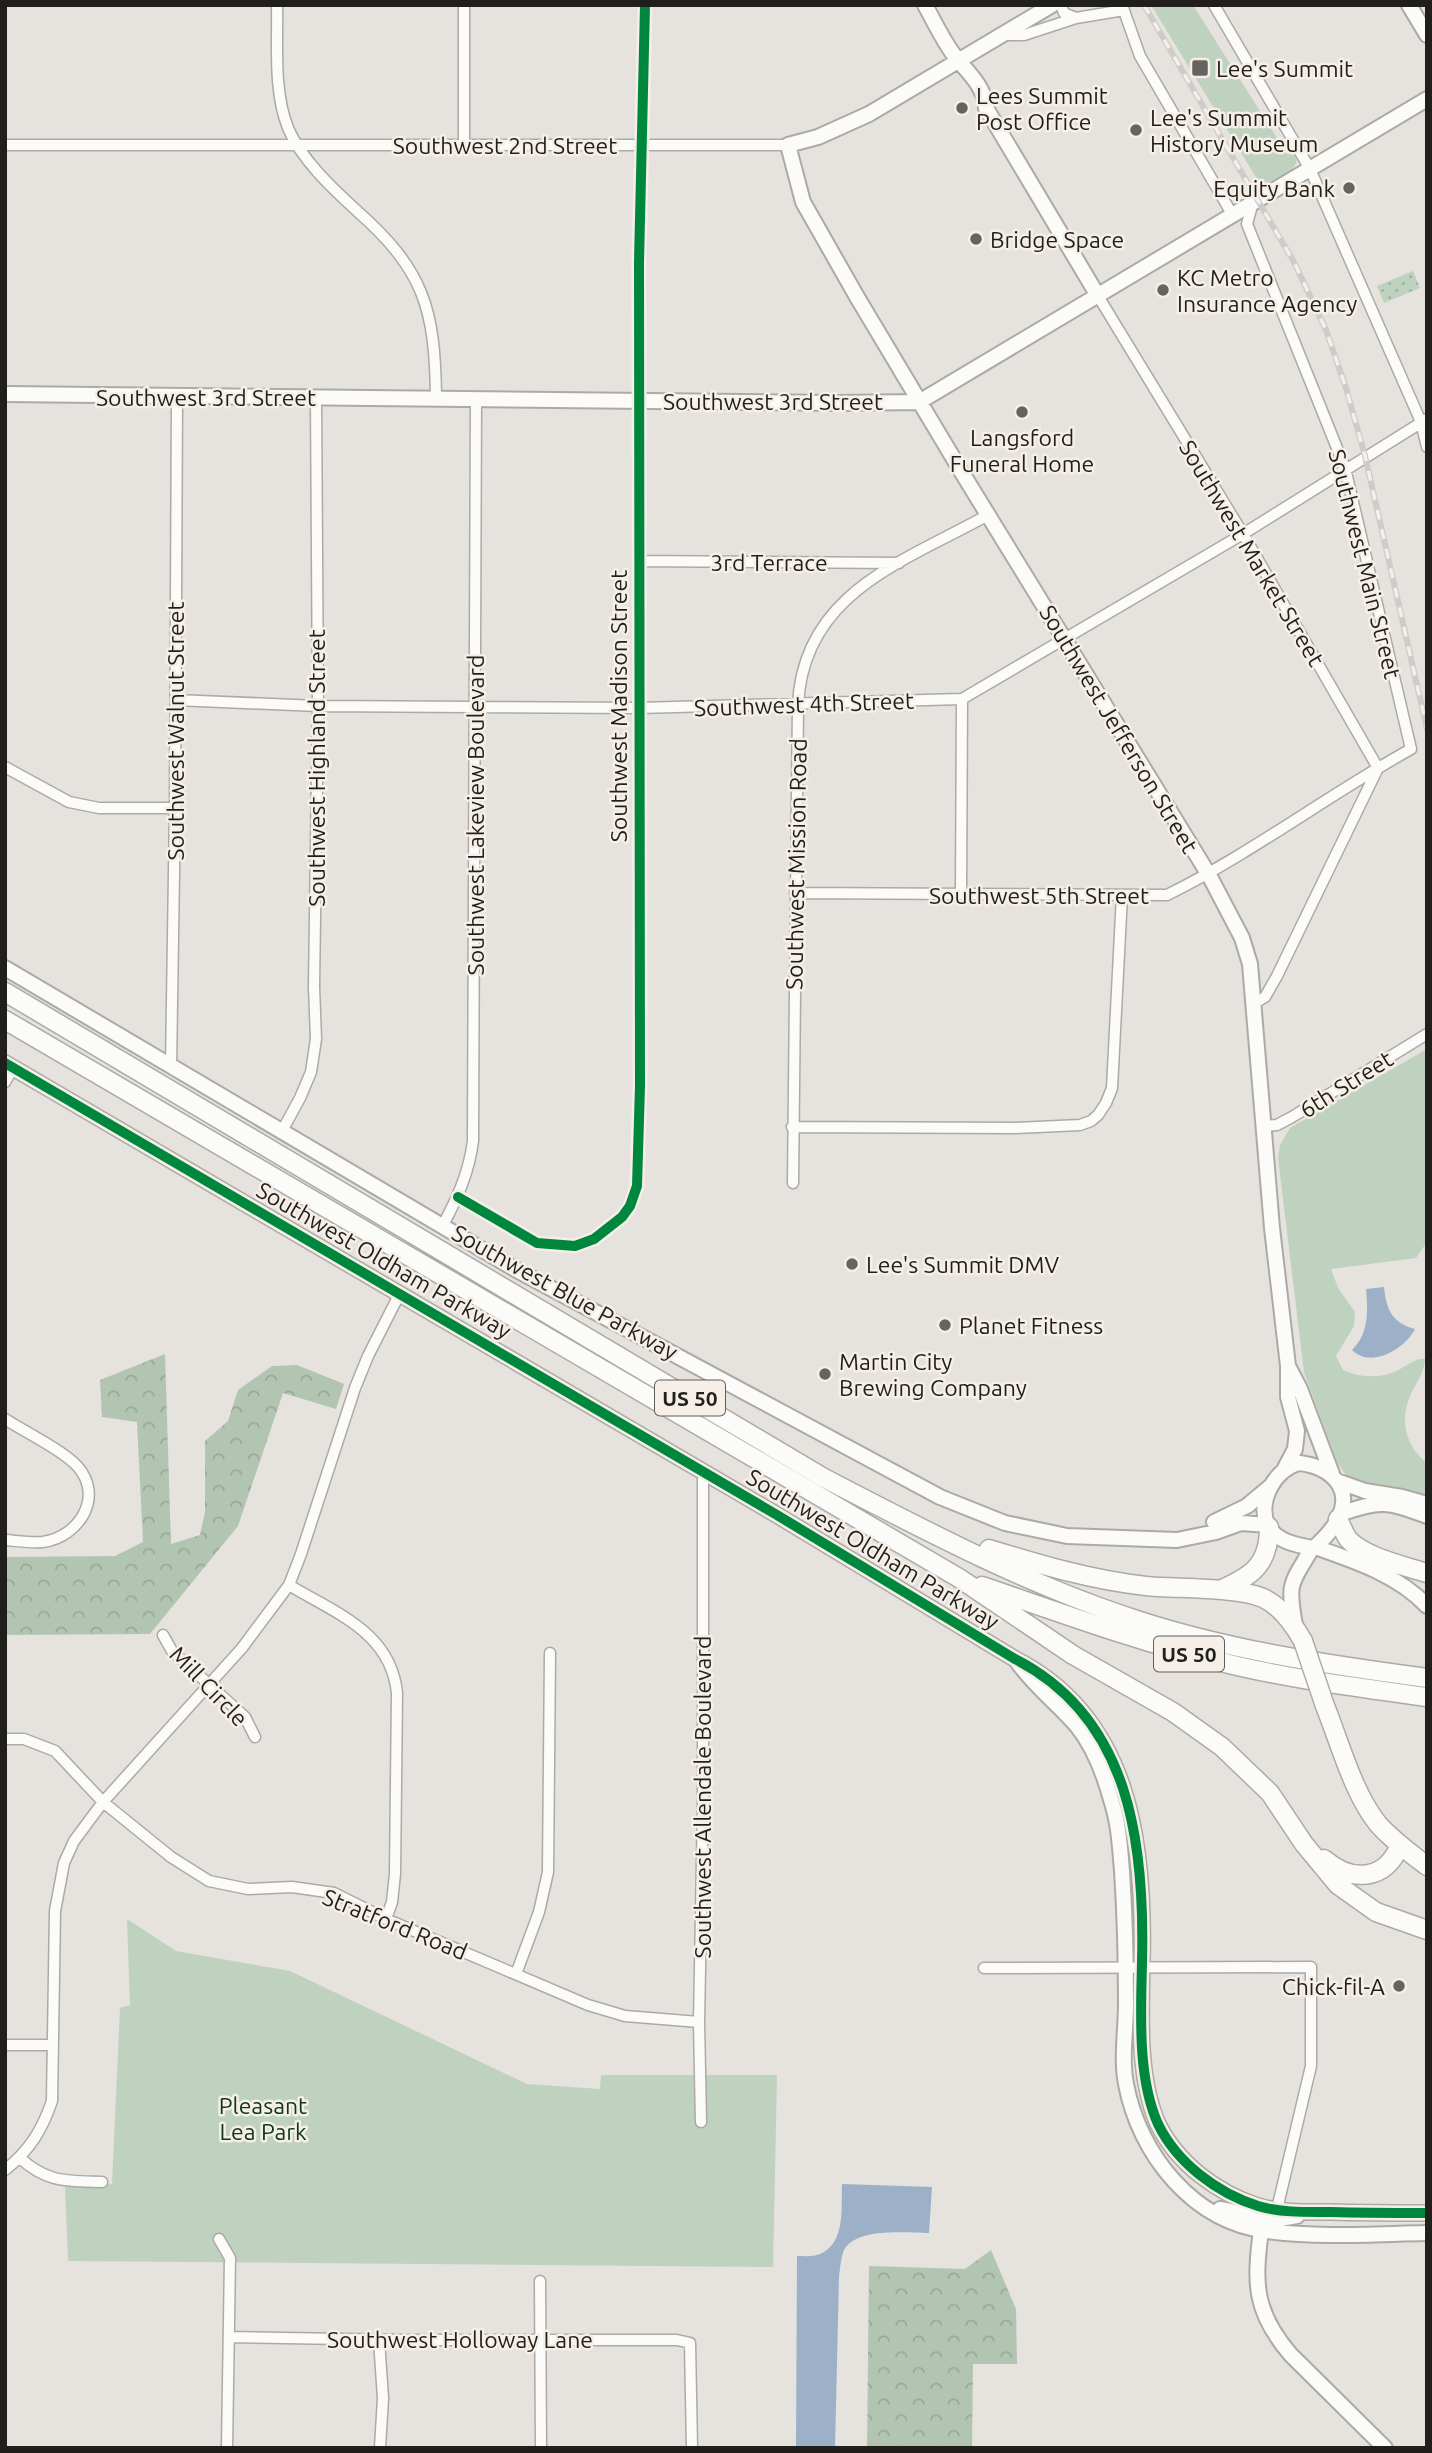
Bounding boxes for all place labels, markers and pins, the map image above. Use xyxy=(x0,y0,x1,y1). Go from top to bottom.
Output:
place label: Lee's Summit xyxy=(1216,56,1353,81)
marker: Lee's Summit xyxy=(1190,58,1210,78)
place label: Lees Summit Post Office xyxy=(976,83,1108,134)
marker: Lees Summit Post Office xyxy=(954,100,970,116)
place label: Lee's Summit History Museum xyxy=(1150,105,1318,156)
marker: Lee's Summit History Museum xyxy=(1128,122,1144,138)
place label: Equity Bank xyxy=(1213,176,1335,201)
marker: Equity Bank xyxy=(1341,180,1357,196)
place label: Bridge Space xyxy=(990,227,1124,252)
marker: Bridge Space xyxy=(968,231,984,247)
place label: KC Metro Insurance Agency xyxy=(1177,265,1357,316)
marker: KC Metro Insurance Agency xyxy=(1155,282,1171,298)
marker: Langsford Funeral Home xyxy=(1014,404,1030,420)
place label: Langsford Funeral Home xyxy=(950,425,1094,476)
place label: Lee's Summit DMV xyxy=(866,1252,1060,1277)
marker: Lee's Summit DMV xyxy=(844,1256,860,1272)
place label: Planet Fitness xyxy=(959,1313,1103,1338)
marker: Planet Fitness xyxy=(937,1317,953,1333)
place label: Martin City Brewing Company xyxy=(839,1349,1027,1400)
marker: Martin City Brewing Company xyxy=(817,1366,833,1382)
place label: Chick-fil-A xyxy=(1282,1974,1385,1999)
marker: Chick-fil-A xyxy=(1391,1978,1407,1994)

